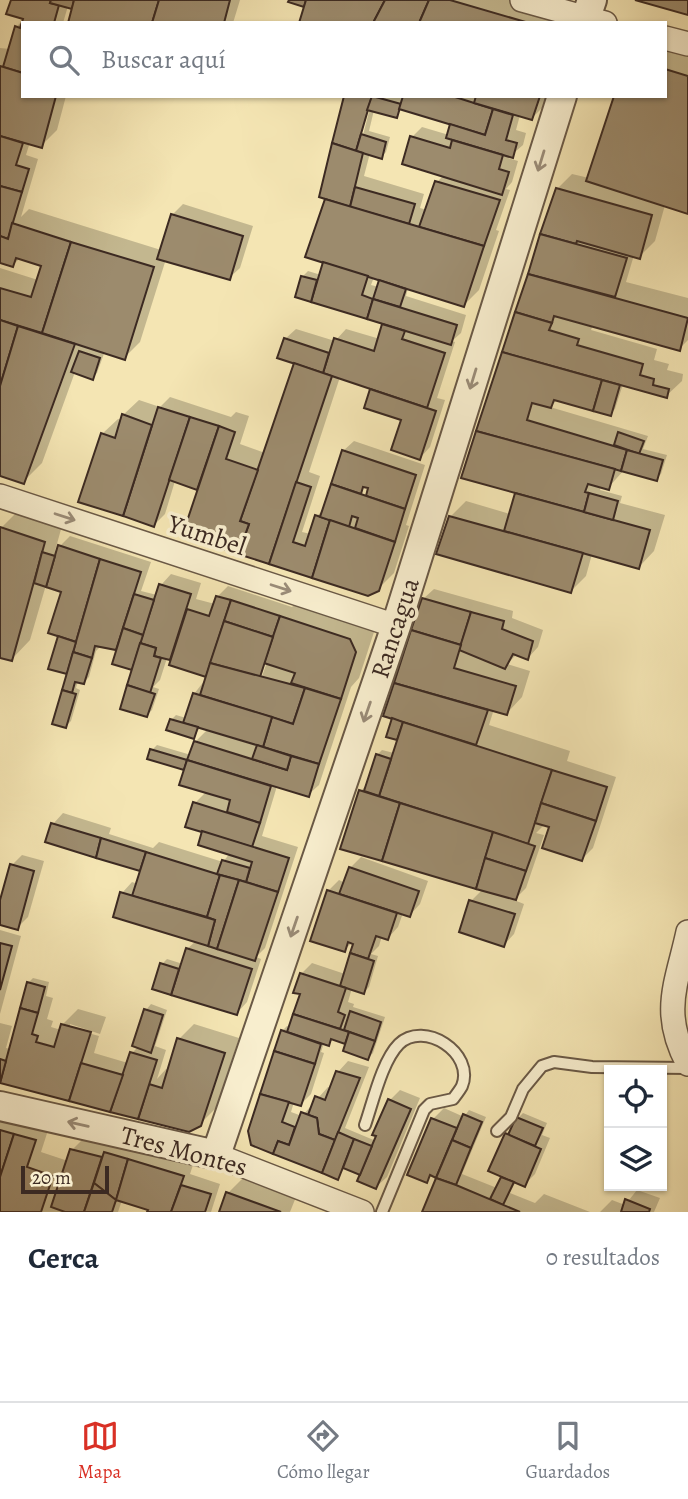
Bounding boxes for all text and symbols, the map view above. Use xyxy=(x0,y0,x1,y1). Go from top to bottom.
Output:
search box xyxy=(21,21,667,98)
icon: search xyxy=(45,41,83,79)
text: Buscar aquí xyxy=(101,42,226,77)
one-way arrow xyxy=(534,150,547,172)
one-way arrow xyxy=(466,367,479,389)
street label: Yumbel xyxy=(163,506,251,564)
one-way arrow xyxy=(53,512,75,525)
street label: Rancagua xyxy=(362,573,428,683)
one-way arrow xyxy=(270,582,292,595)
one-way arrow xyxy=(360,701,373,723)
one-way arrow xyxy=(287,916,299,938)
map controls xyxy=(604,1065,667,1191)
button: locate xyxy=(604,1065,667,1128)
one-way arrow xyxy=(67,1116,90,1130)
street label: Tres Montes xyxy=(117,1117,251,1185)
button: layers xyxy=(604,1128,667,1191)
scale bar xyxy=(21,1163,108,1195)
text: 20 m xyxy=(32,1165,71,1191)
text: Cerca xyxy=(28,1238,99,1278)
text: 0 resultados xyxy=(546,1242,660,1273)
tab: Mapa xyxy=(78,1417,121,1485)
tab: Cómo llegar xyxy=(277,1417,370,1485)
tab: Guardados xyxy=(525,1417,610,1485)

